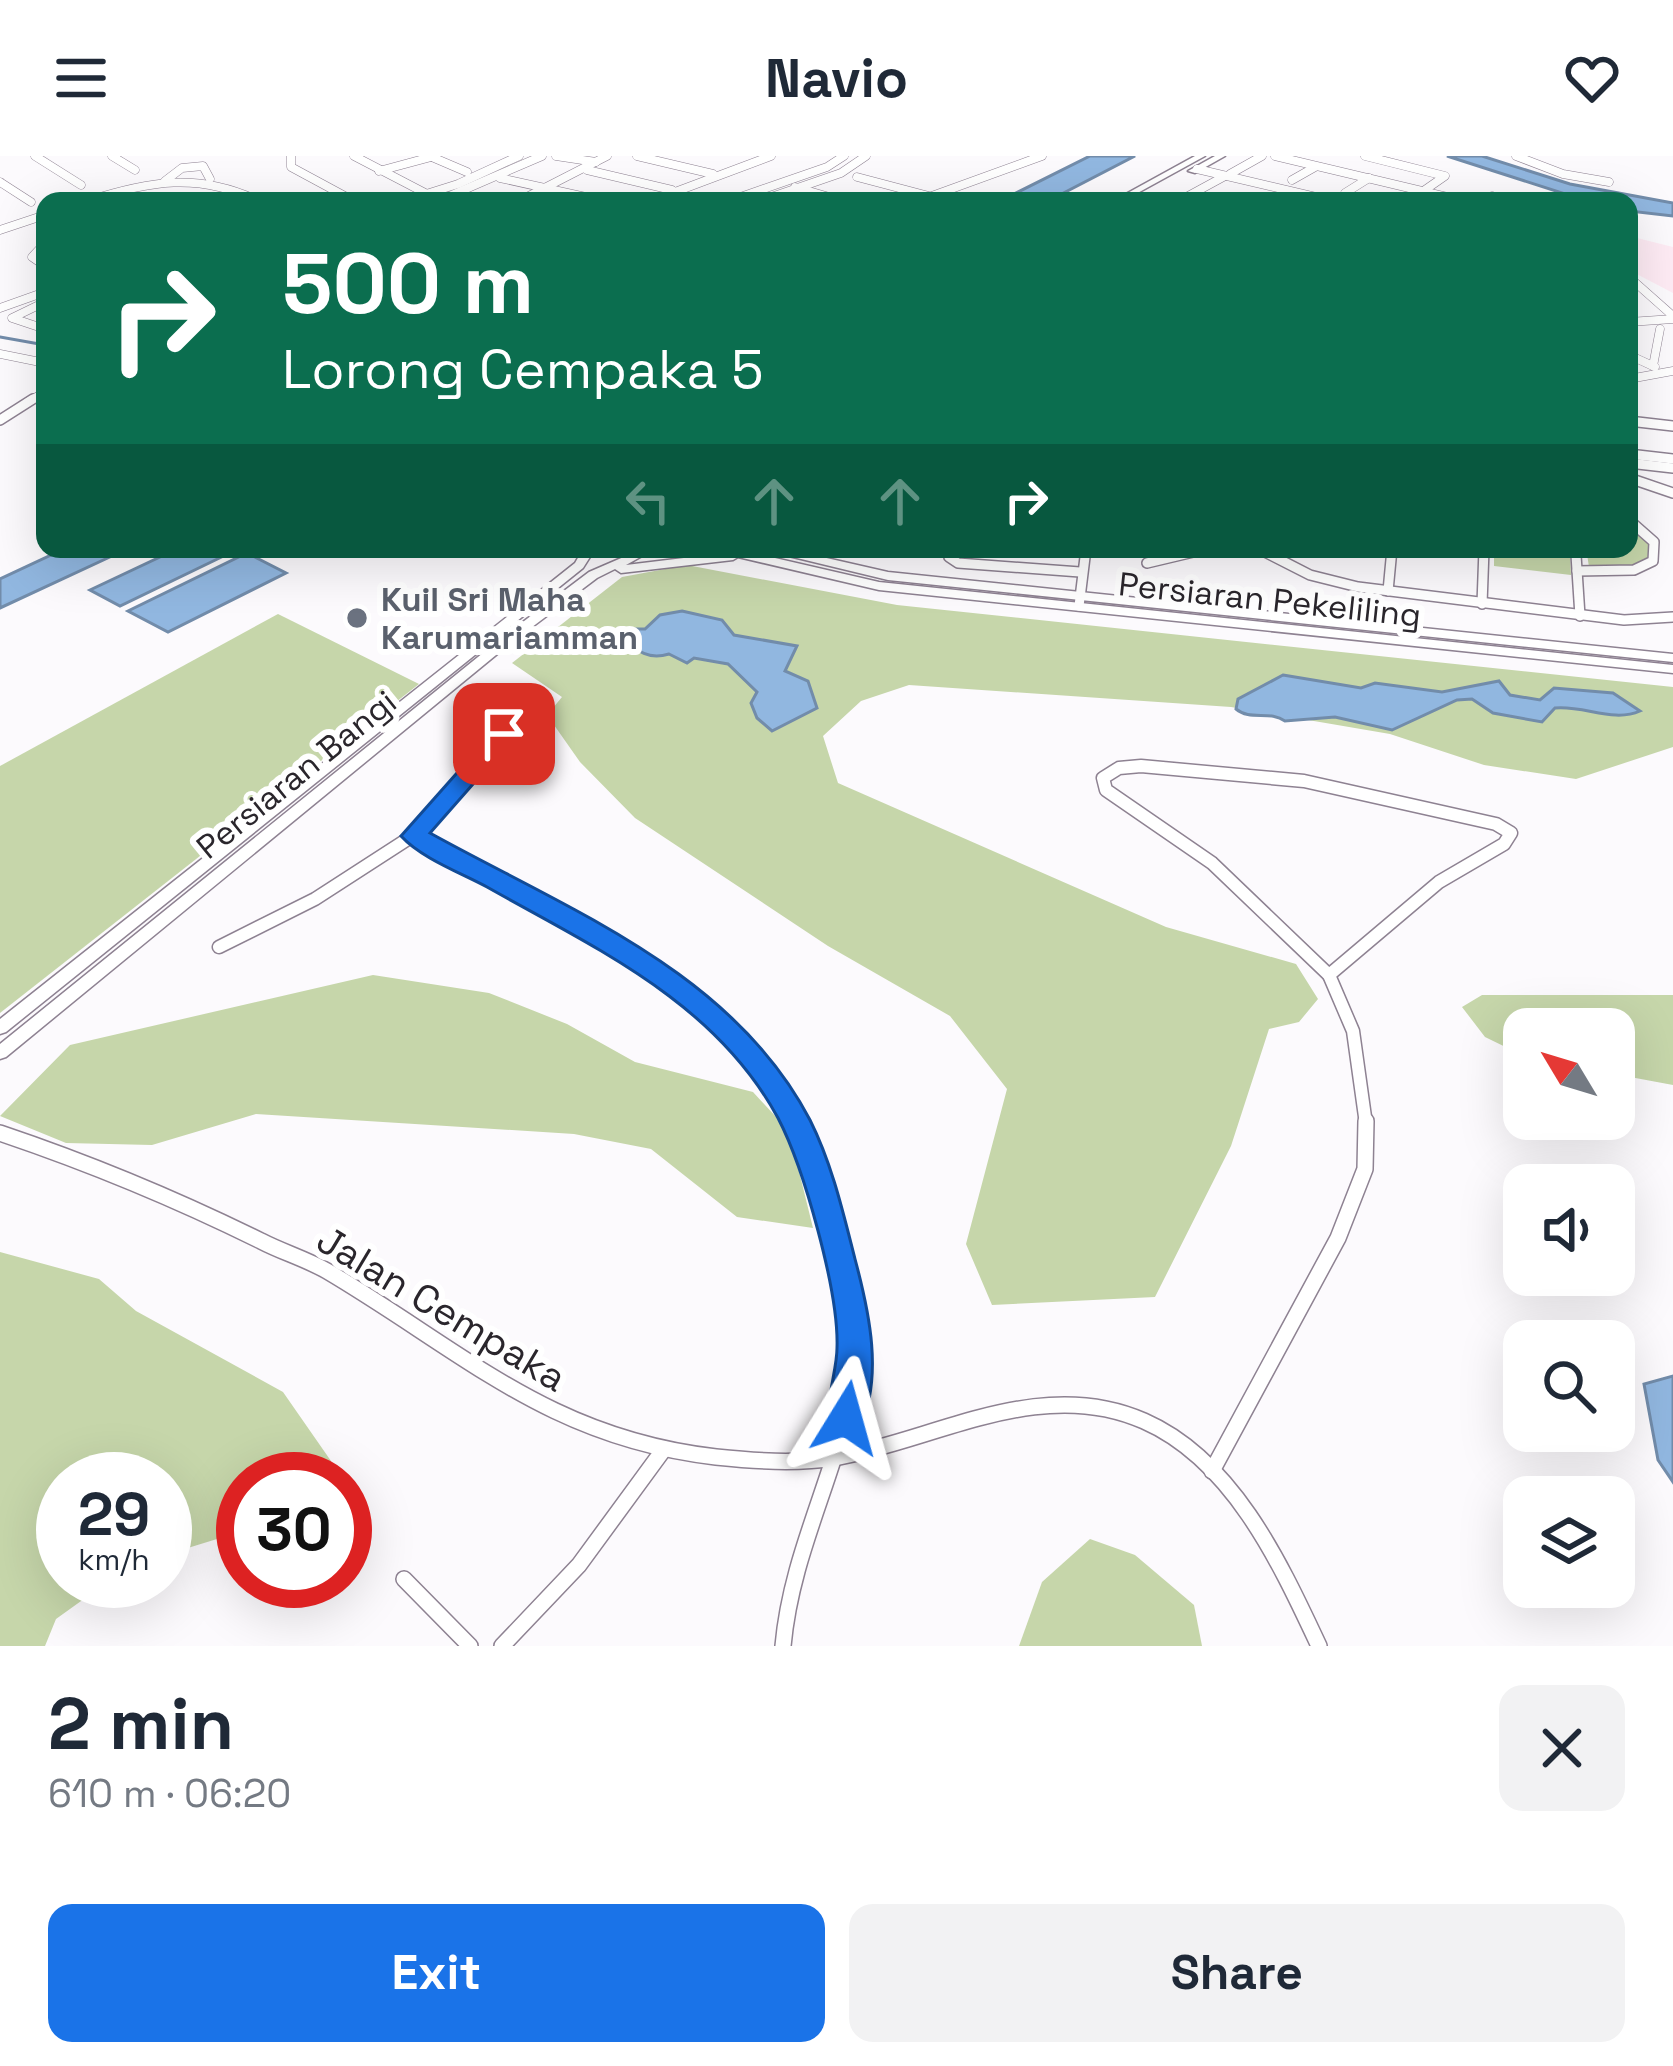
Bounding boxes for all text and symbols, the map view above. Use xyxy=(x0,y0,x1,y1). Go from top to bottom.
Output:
text: Navio xyxy=(765,44,908,113)
icon: menu xyxy=(48,45,114,111)
icon: heart xyxy=(1559,45,1625,111)
text: 500 m xyxy=(282,230,534,338)
icon: right xyxy=(84,240,240,396)
text: Lorong Cempaka 5 xyxy=(282,335,764,404)
icon: left xyxy=(615,468,681,534)
icon: ahead xyxy=(741,468,807,534)
icon: ahead xyxy=(867,468,933,534)
icon: right xyxy=(993,468,1059,534)
street label: Persiaran Pekeliling xyxy=(1117,563,1423,637)
place label: Kuil Sri Maha Karumariamman xyxy=(381,579,638,659)
marker: Kuil Sri Maha Karumariamman xyxy=(344,605,370,631)
street label: Persiaran Bangi xyxy=(188,681,405,868)
pin xyxy=(453,683,555,785)
icon: arrive xyxy=(471,701,537,767)
north arrow xyxy=(1503,1008,1635,1140)
map controls xyxy=(1503,1008,1635,1608)
button: sound xyxy=(1503,1164,1635,1296)
street label: Jalan Cempaka xyxy=(308,1215,576,1402)
button: search xyxy=(1503,1320,1635,1452)
position arrow xyxy=(783,1355,909,1481)
speed limit sign: 30 xyxy=(216,1452,372,1608)
text: 29 xyxy=(78,1476,150,1553)
button: layers xyxy=(1503,1476,1635,1608)
text: km/h xyxy=(78,1540,150,1579)
text: 2 min xyxy=(48,1678,234,1770)
button: close xyxy=(1499,1685,1625,1811)
text: 610 m · 06:20 xyxy=(48,1769,291,1818)
button: Exit xyxy=(48,1904,825,2042)
button: Share xyxy=(849,1904,1625,2042)

